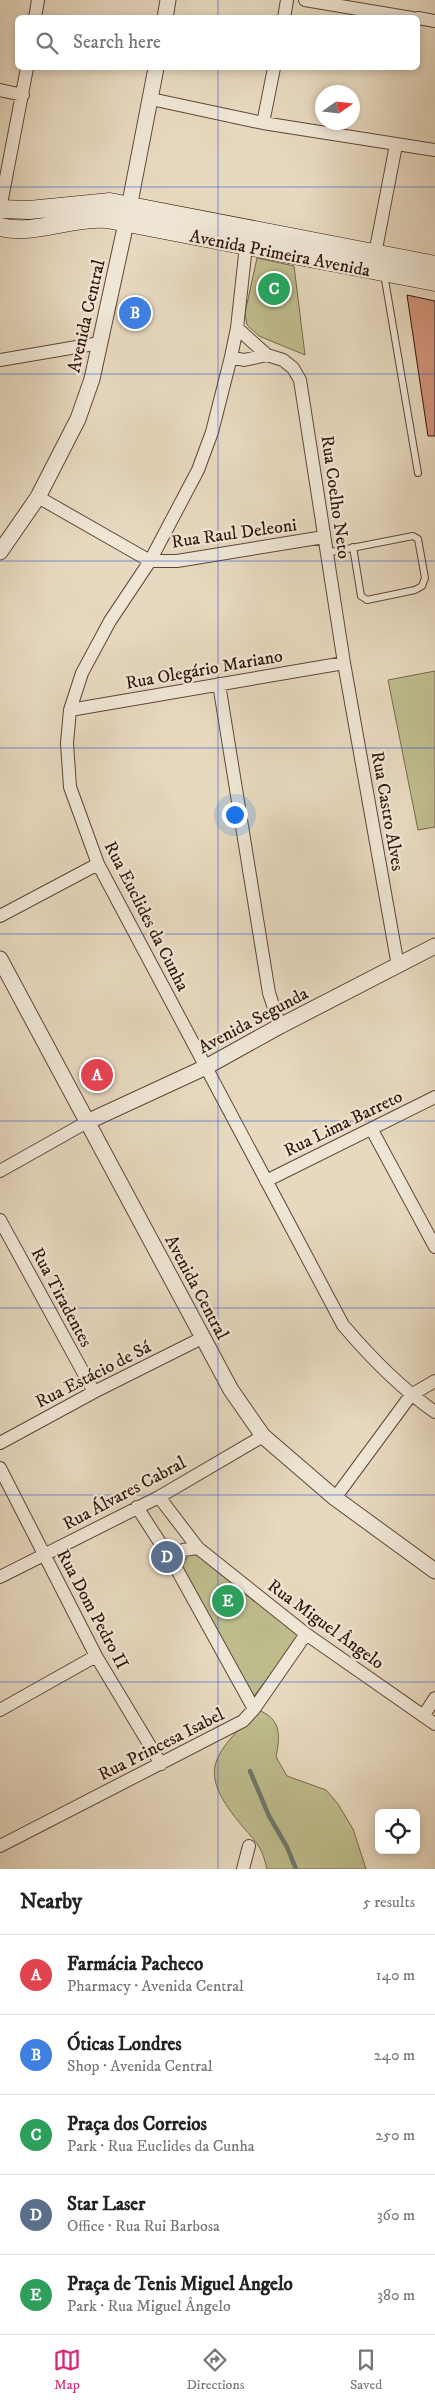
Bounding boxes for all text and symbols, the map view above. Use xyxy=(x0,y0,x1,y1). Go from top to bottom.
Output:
search box xyxy=(15,15,420,70)
icon: search xyxy=(33,29,61,57)
text: Search here xyxy=(73,31,161,54)
north arrow xyxy=(315,85,360,130)
street label: Avenida Primeira Avenida xyxy=(188,226,372,282)
street label: Avenida Central xyxy=(63,257,111,375)
pin: C xyxy=(258,270,290,308)
pin: B xyxy=(119,294,151,332)
street label: Rua Coelho Neto xyxy=(315,434,355,560)
street label: Rua Raul Deleoni xyxy=(170,514,298,554)
street label: Rua Olegário Mariano xyxy=(124,645,285,695)
street label: Rua Castro Alves xyxy=(366,750,408,873)
your location xyxy=(222,802,248,828)
street label: Rua Euclides da Cunha xyxy=(99,838,194,995)
street label: Avenida Segunda xyxy=(195,983,312,1059)
pin: A xyxy=(81,1056,113,1094)
street label: Rua Lima Barreto xyxy=(281,1086,407,1162)
street label: Avenida Central xyxy=(159,1231,233,1344)
street label: Rua Tiradentes xyxy=(26,1244,97,1351)
street label: Rua Estácio de Sá xyxy=(32,1336,155,1413)
street label: Rua Álvares Cabral xyxy=(59,1451,190,1536)
pin: D xyxy=(151,1538,183,1576)
street label: Rua Dom Pedro II xyxy=(51,1546,133,1673)
street label: Rua Miguel Ângelo xyxy=(263,1574,389,1675)
pin: E xyxy=(212,1582,244,1620)
street label: Rua Princesa Isabel xyxy=(95,1703,229,1786)
map controls xyxy=(375,1809,420,1854)
button: locate xyxy=(375,1809,420,1854)
text: Nearby xyxy=(20,1889,82,1915)
text: 5 results xyxy=(363,1892,415,1912)
text: Farmácia Pacheco xyxy=(67,1953,203,1976)
text: A xyxy=(31,1965,41,1985)
text: 140 m xyxy=(376,1965,415,1985)
text: Pharmacy · Avenida Central xyxy=(67,1976,244,1996)
text: Óticas Londres xyxy=(67,2033,182,2056)
text: B xyxy=(31,2045,41,2065)
text: 240 m xyxy=(374,2045,415,2065)
text: Shop · Avenida Central xyxy=(67,2056,213,2076)
text: Praça dos Correios xyxy=(67,2113,207,2136)
text: C xyxy=(31,2125,41,2145)
text: 250 m xyxy=(375,2125,415,2145)
text: Park · Rua Euclides da Cunha xyxy=(67,2136,255,2156)
text: Star Laser xyxy=(67,2193,145,2216)
text: D xyxy=(30,2205,42,2225)
text: 360 m xyxy=(377,2205,415,2225)
text: Office · Rua Rui Barbosa xyxy=(67,2216,220,2236)
text: Praça de Tenis Miguel Angelo xyxy=(67,2273,293,2296)
text: E xyxy=(30,2285,42,2305)
text: 380 m xyxy=(377,2285,415,2305)
text: Park · Rua Miguel Ângelo xyxy=(67,2296,231,2316)
tab: Map xyxy=(53,2346,81,2394)
tab: Directions xyxy=(186,2346,244,2394)
tab: Saved xyxy=(350,2346,382,2394)

